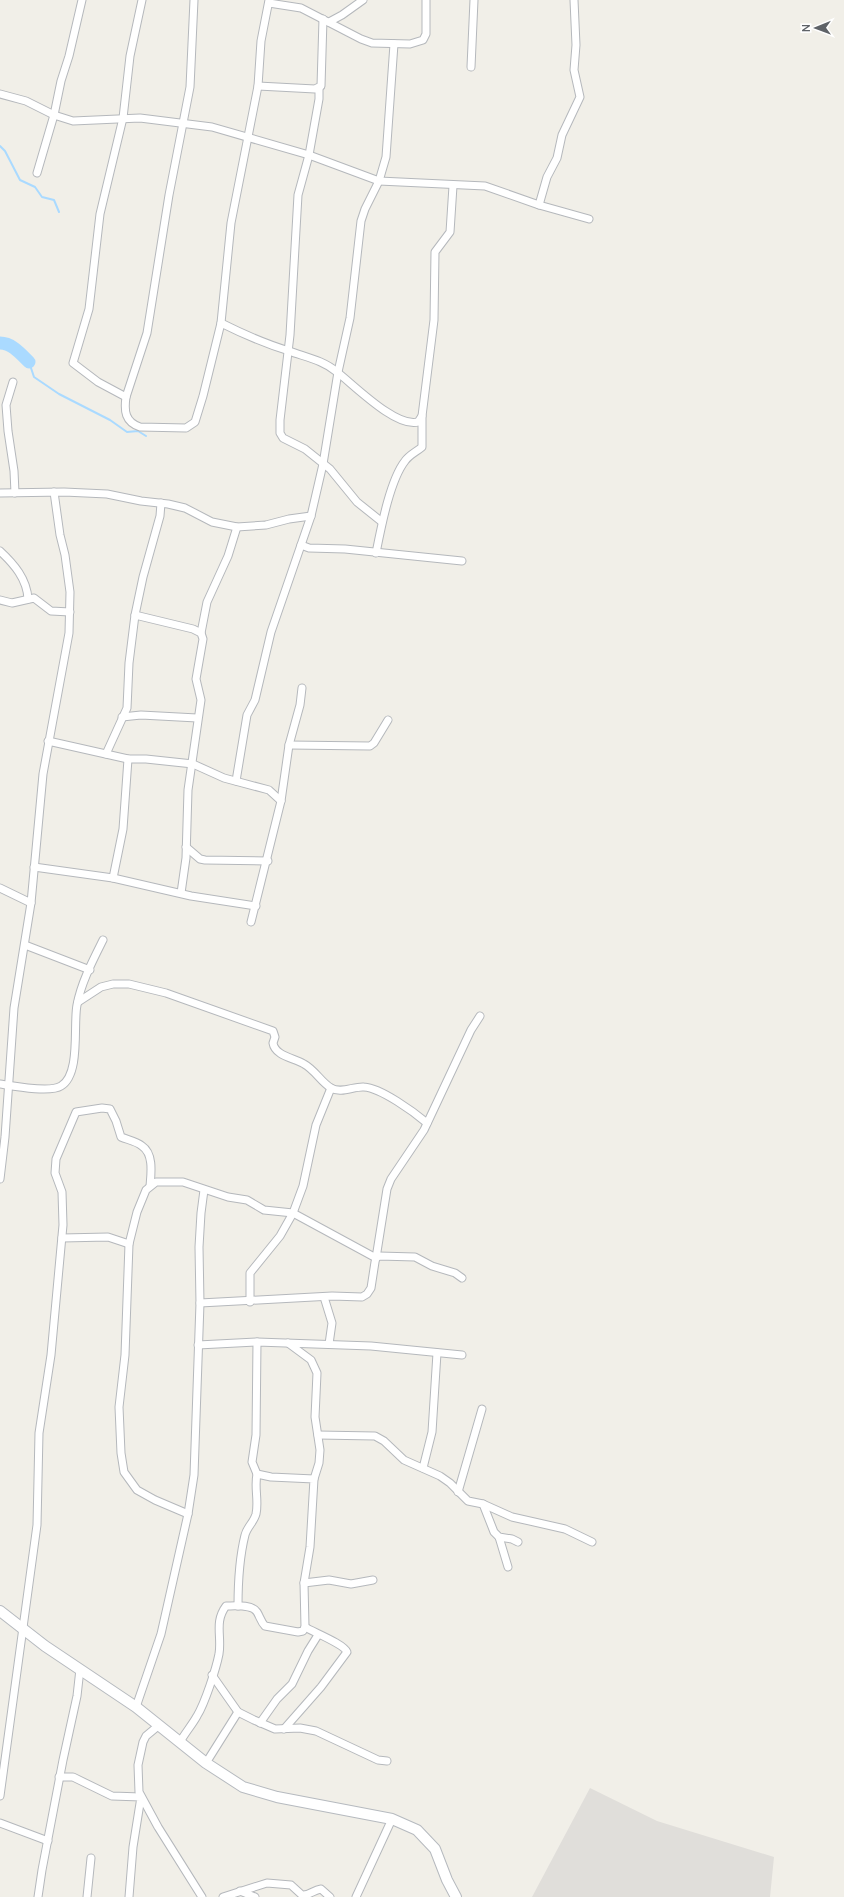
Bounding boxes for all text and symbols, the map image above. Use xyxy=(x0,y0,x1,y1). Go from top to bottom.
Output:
north arrow xyxy=(796,8,836,48)
text: N xyxy=(798,24,813,32)

